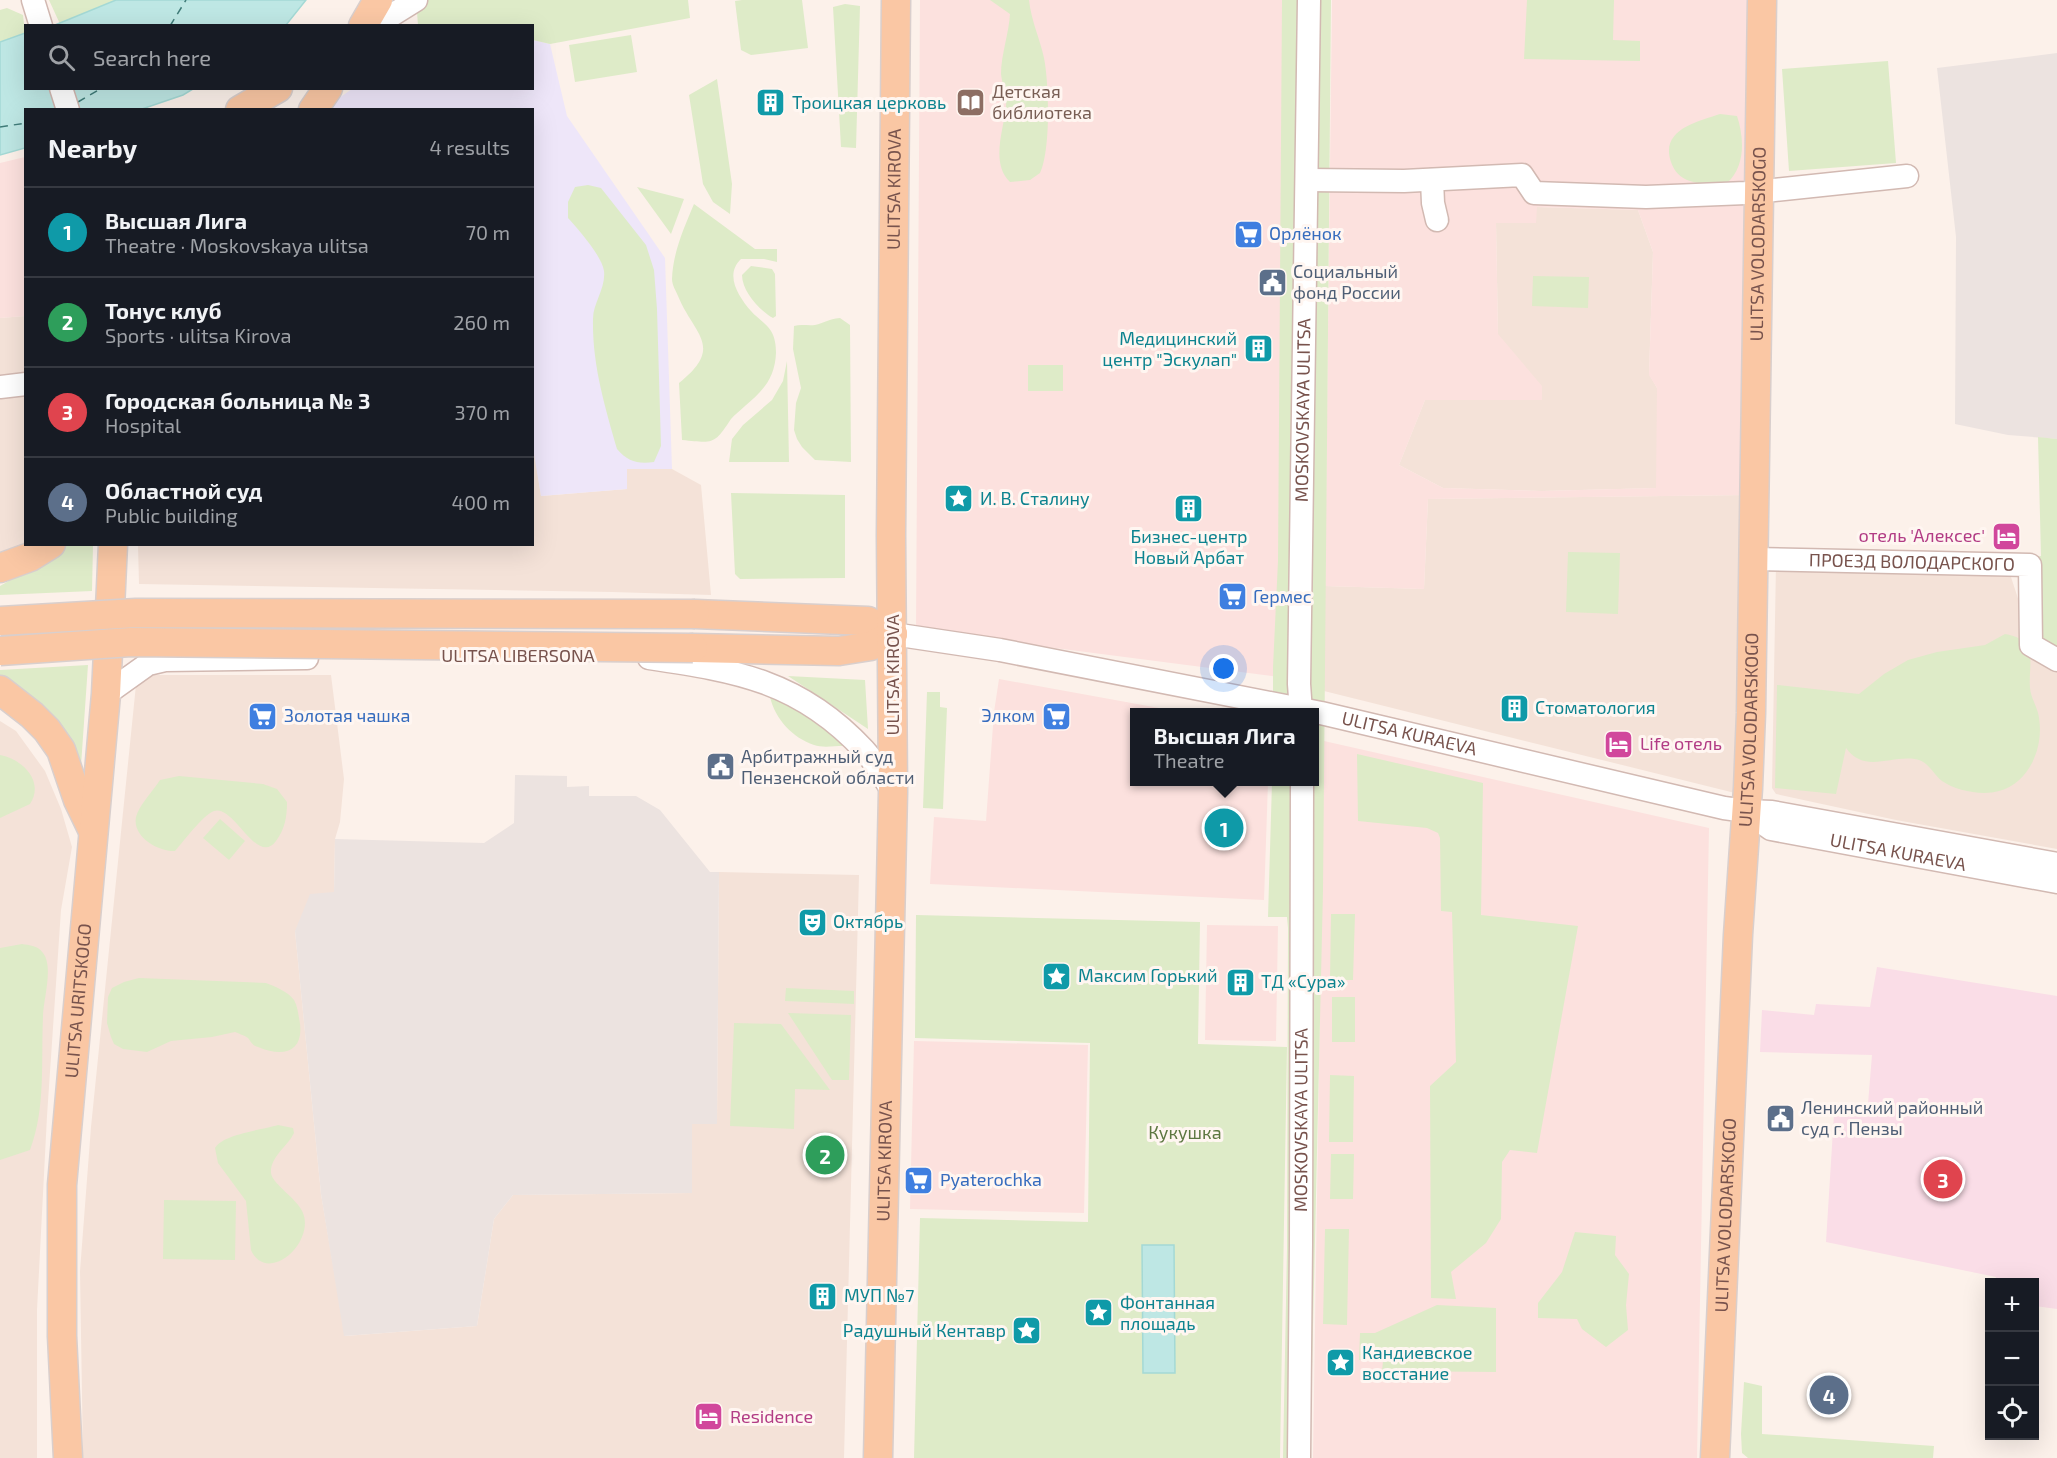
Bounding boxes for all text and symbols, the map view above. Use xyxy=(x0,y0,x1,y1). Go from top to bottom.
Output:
search box xyxy=(24,24,534,90)
icon: search xyxy=(45,41,78,74)
text: Search here xyxy=(93,44,211,70)
place label: Детская библиотека xyxy=(992,80,1092,123)
library icon: Детская библиотека xyxy=(955,86,987,118)
building icon: Троицкая церковь xyxy=(755,87,787,119)
place label: Троицкая церковь xyxy=(792,91,946,113)
street label: ULITSA KIROVA xyxy=(882,128,905,250)
text: Nearby xyxy=(48,132,137,163)
text: 4 results xyxy=(430,135,510,159)
street label: ULITSA VOLODARSKOGO xyxy=(1745,146,1770,341)
text: Высшая Лига xyxy=(105,207,247,233)
supermarket icon: Орлёнок xyxy=(1232,218,1264,250)
text: 1 xyxy=(63,220,72,244)
text: 70 m xyxy=(466,220,510,244)
place label: Орлёнок xyxy=(1269,222,1342,244)
text: Theatre · Moskovskaya ulitsa xyxy=(105,233,369,257)
place label: Социальный фонд России xyxy=(1293,260,1401,303)
public building icon: Социальный фонд России xyxy=(1256,266,1288,298)
text: Тонус клуб xyxy=(105,297,222,323)
text: 2 xyxy=(62,310,73,334)
text: 260 m xyxy=(453,310,510,334)
street label: MOSKOVSKAYA ULITSA xyxy=(1290,317,1314,502)
text: Sports · ulitsa Kirova xyxy=(105,323,291,347)
place label: Медицинский центр "Эскулап" xyxy=(1102,327,1237,370)
building icon: Медицинский центр "Эскулап" xyxy=(1242,333,1274,365)
text: Городская больница № 3 xyxy=(105,387,370,413)
text: 3 xyxy=(62,400,73,424)
text: 370 m xyxy=(455,400,510,424)
text: Hospital xyxy=(105,413,181,437)
text: Областной суд xyxy=(105,477,262,503)
place icon: И. В. Сталину xyxy=(943,483,975,515)
place label: И. В. Сталину xyxy=(980,487,1090,509)
text: 4 xyxy=(61,490,74,514)
text: 400 m xyxy=(452,490,510,514)
building icon: Бизнес-центр Новый Арбат xyxy=(1173,492,1205,524)
text: Public building xyxy=(105,503,238,527)
hotel icon: отель 'Алексес' xyxy=(1990,520,2022,552)
place label: отель 'Алексес' xyxy=(1859,524,1985,546)
place label: Бизнес-центр Новый Арбат xyxy=(1130,525,1248,568)
street label: ПРОЕЗД ВОЛОДАРСКОГО xyxy=(1809,548,2015,575)
supermarket icon: Гермес xyxy=(1216,581,1248,613)
place label: Гермес xyxy=(1253,585,1312,607)
street label: ULITSA KIROVA xyxy=(881,614,903,736)
street label: ULITSA VOLODARSKOGO xyxy=(1733,632,1762,828)
street label: ULITSA LIBERSONA xyxy=(441,644,596,666)
your location xyxy=(1209,654,1238,683)
building icon: Стоматология xyxy=(1498,692,1530,724)
place label: Стоматология xyxy=(1535,696,1655,718)
supermarket icon: Золотая чашка xyxy=(247,700,279,732)
supermarket icon: Элком xyxy=(1040,700,1072,732)
place label: Золотая чашка xyxy=(284,704,410,726)
place label: Элком xyxy=(981,704,1035,726)
street label: ULITSA KURAEVA xyxy=(1340,706,1480,760)
popup xyxy=(1130,708,1319,786)
text: Высшая Лига xyxy=(1153,722,1296,748)
hotel icon: Life отель xyxy=(1603,728,1635,760)
place label: Life отель xyxy=(1640,732,1722,754)
place label: Арбитражный суд Пензенской области xyxy=(741,745,915,788)
text: Theatre xyxy=(1153,748,1225,772)
public building icon: Арбитражный суд Пензенской области xyxy=(704,751,736,783)
pin: 1 xyxy=(1204,806,1244,850)
street label: ULITSA KURAEVA xyxy=(1828,828,1969,875)
theatre icon: Октябрь xyxy=(796,906,828,938)
place label: Октябрь xyxy=(833,910,903,932)
street label: ULITSA URITSKOGO xyxy=(60,922,95,1079)
place icon: Максим Горький xyxy=(1041,960,1073,992)
place label: Максим Горький xyxy=(1078,964,1218,986)
building icon: ТД «Сура» xyxy=(1224,966,1256,998)
place label: ТД «Сура» xyxy=(1261,970,1346,992)
street label: MOSKOVSKAYA ULITSA xyxy=(1289,1027,1311,1212)
place label: Ленинский районный суд г. Пензы xyxy=(1801,1096,1983,1139)
street label: ULITSA KIROVA xyxy=(871,1099,896,1222)
public building icon: Ленинский районный суд г. Пензы xyxy=(1764,1102,1796,1134)
street label: ULITSA VOLODARSKOGO xyxy=(1709,1117,1740,1313)
park label: Кукушка xyxy=(1148,1121,1222,1143)
pin: 2 xyxy=(806,1132,844,1178)
pin: 3 xyxy=(1924,1156,1962,1202)
supermarket icon: Pyaterochka xyxy=(903,1164,935,1196)
place label: Pyaterochka xyxy=(940,1168,1042,1190)
map controls xyxy=(1985,1278,2039,1440)
button: + xyxy=(1985,1278,2039,1332)
building icon: МУП №7 xyxy=(807,1280,839,1312)
place label: МУП №7 xyxy=(844,1284,914,1306)
place label: Фонтанная площадь xyxy=(1120,1291,1215,1334)
place icon: Фонтанная площадь xyxy=(1083,1297,1115,1329)
place icon: Радушный Кентавр xyxy=(1011,1315,1043,1347)
place label: Радушный Кентавр xyxy=(843,1319,1006,1341)
button: − xyxy=(1985,1332,2039,1386)
place label: Кандиевское восстание xyxy=(1362,1341,1472,1384)
place icon: Кандиевское восстание xyxy=(1325,1347,1357,1379)
pin: 4 xyxy=(1810,1372,1848,1418)
button: locate xyxy=(1985,1386,2039,1440)
hotel icon: Residence xyxy=(693,1401,725,1433)
place label: Residence xyxy=(730,1405,813,1427)

